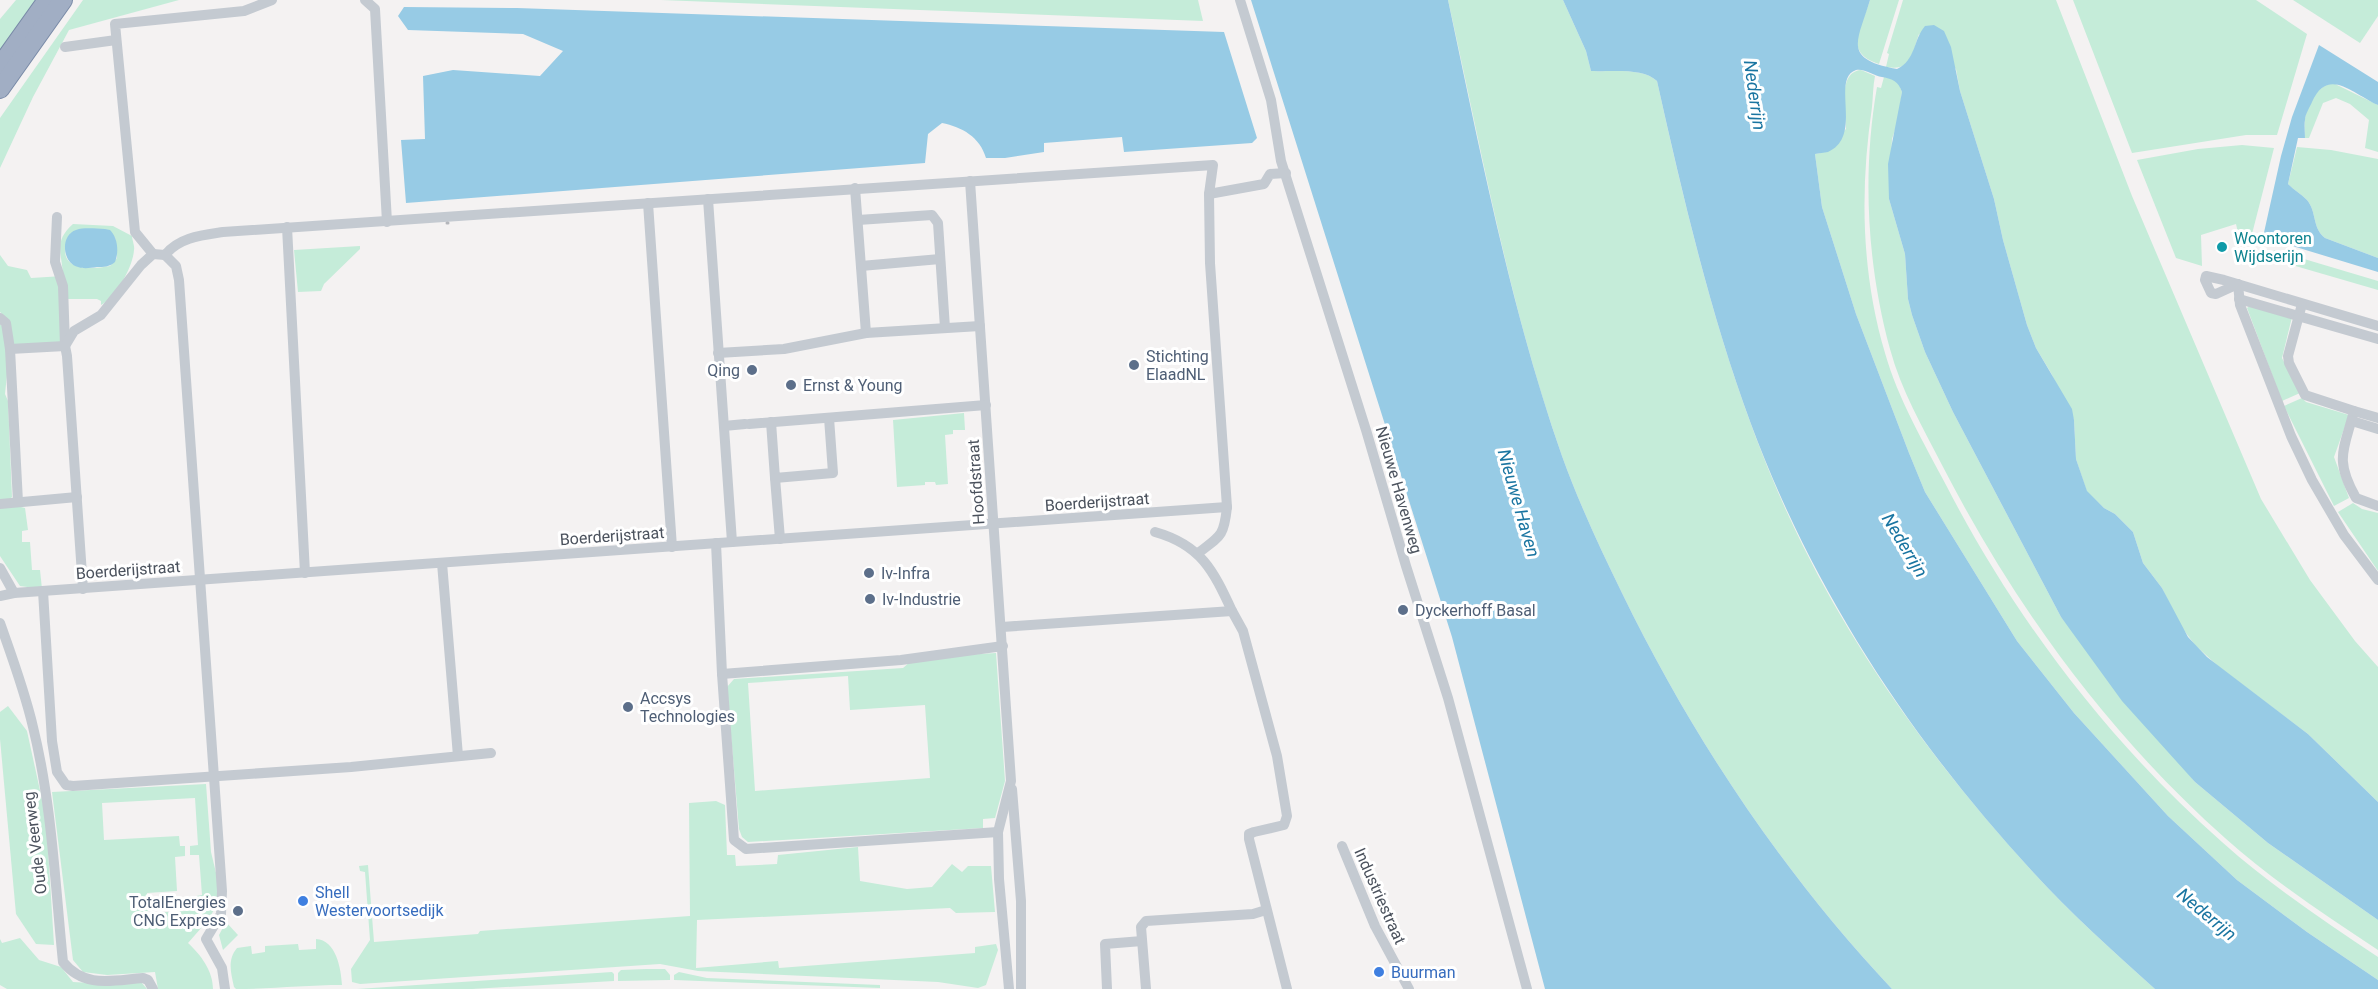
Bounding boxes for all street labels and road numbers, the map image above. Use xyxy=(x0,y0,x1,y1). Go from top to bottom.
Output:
street label: Nieuwe Havenweg xyxy=(1372,424,1426,556)
street label: Hoofdstraat xyxy=(964,439,988,525)
street label: Boerderijstraat xyxy=(1044,489,1150,515)
street label: Boerderijstraat xyxy=(559,523,665,549)
street label: Boerderijstraat xyxy=(75,557,181,583)
street label: Oude Veerweg xyxy=(19,791,51,895)
street label: Industriestraat xyxy=(1350,845,1410,947)

